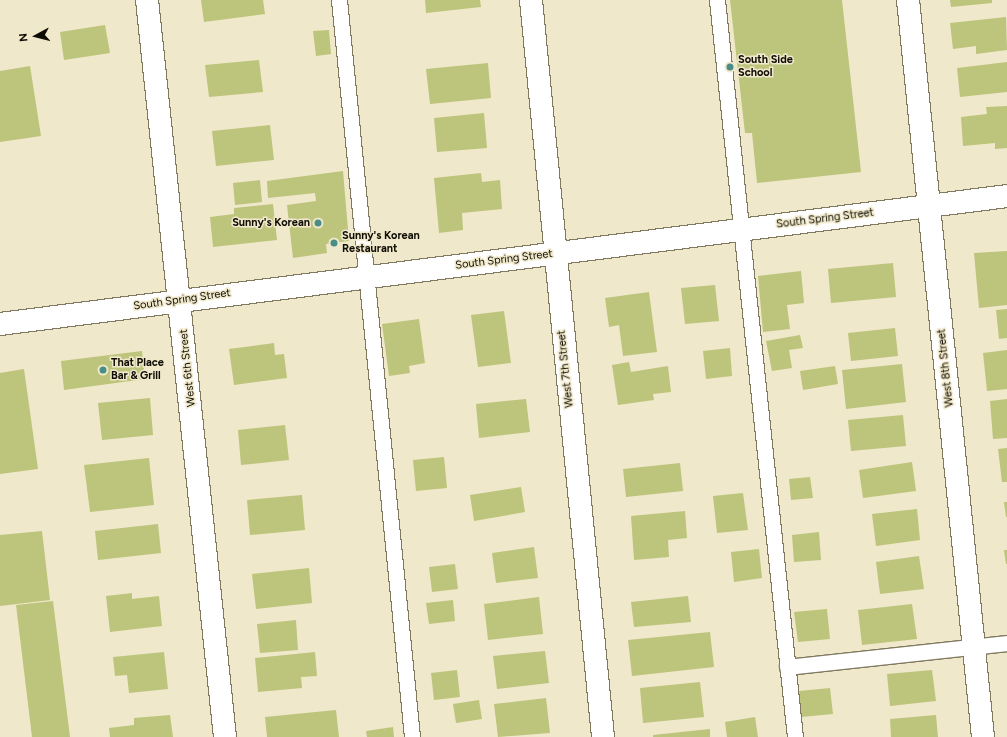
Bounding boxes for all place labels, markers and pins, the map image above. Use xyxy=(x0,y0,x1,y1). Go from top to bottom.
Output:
place label: South Side School xyxy=(738,54,793,80)
marker: South Side School xyxy=(725,62,735,72)
place label: Sunny's Korean xyxy=(232,216,310,230)
marker: Sunny's Korean xyxy=(313,218,323,228)
place label: Sunny's Korean Restaurant xyxy=(342,230,420,256)
marker: Sunny's Korean Restaurant xyxy=(329,238,339,248)
place label: That Place Bar & Grill xyxy=(111,357,164,383)
marker: That Place Bar & Grill xyxy=(98,365,108,375)

